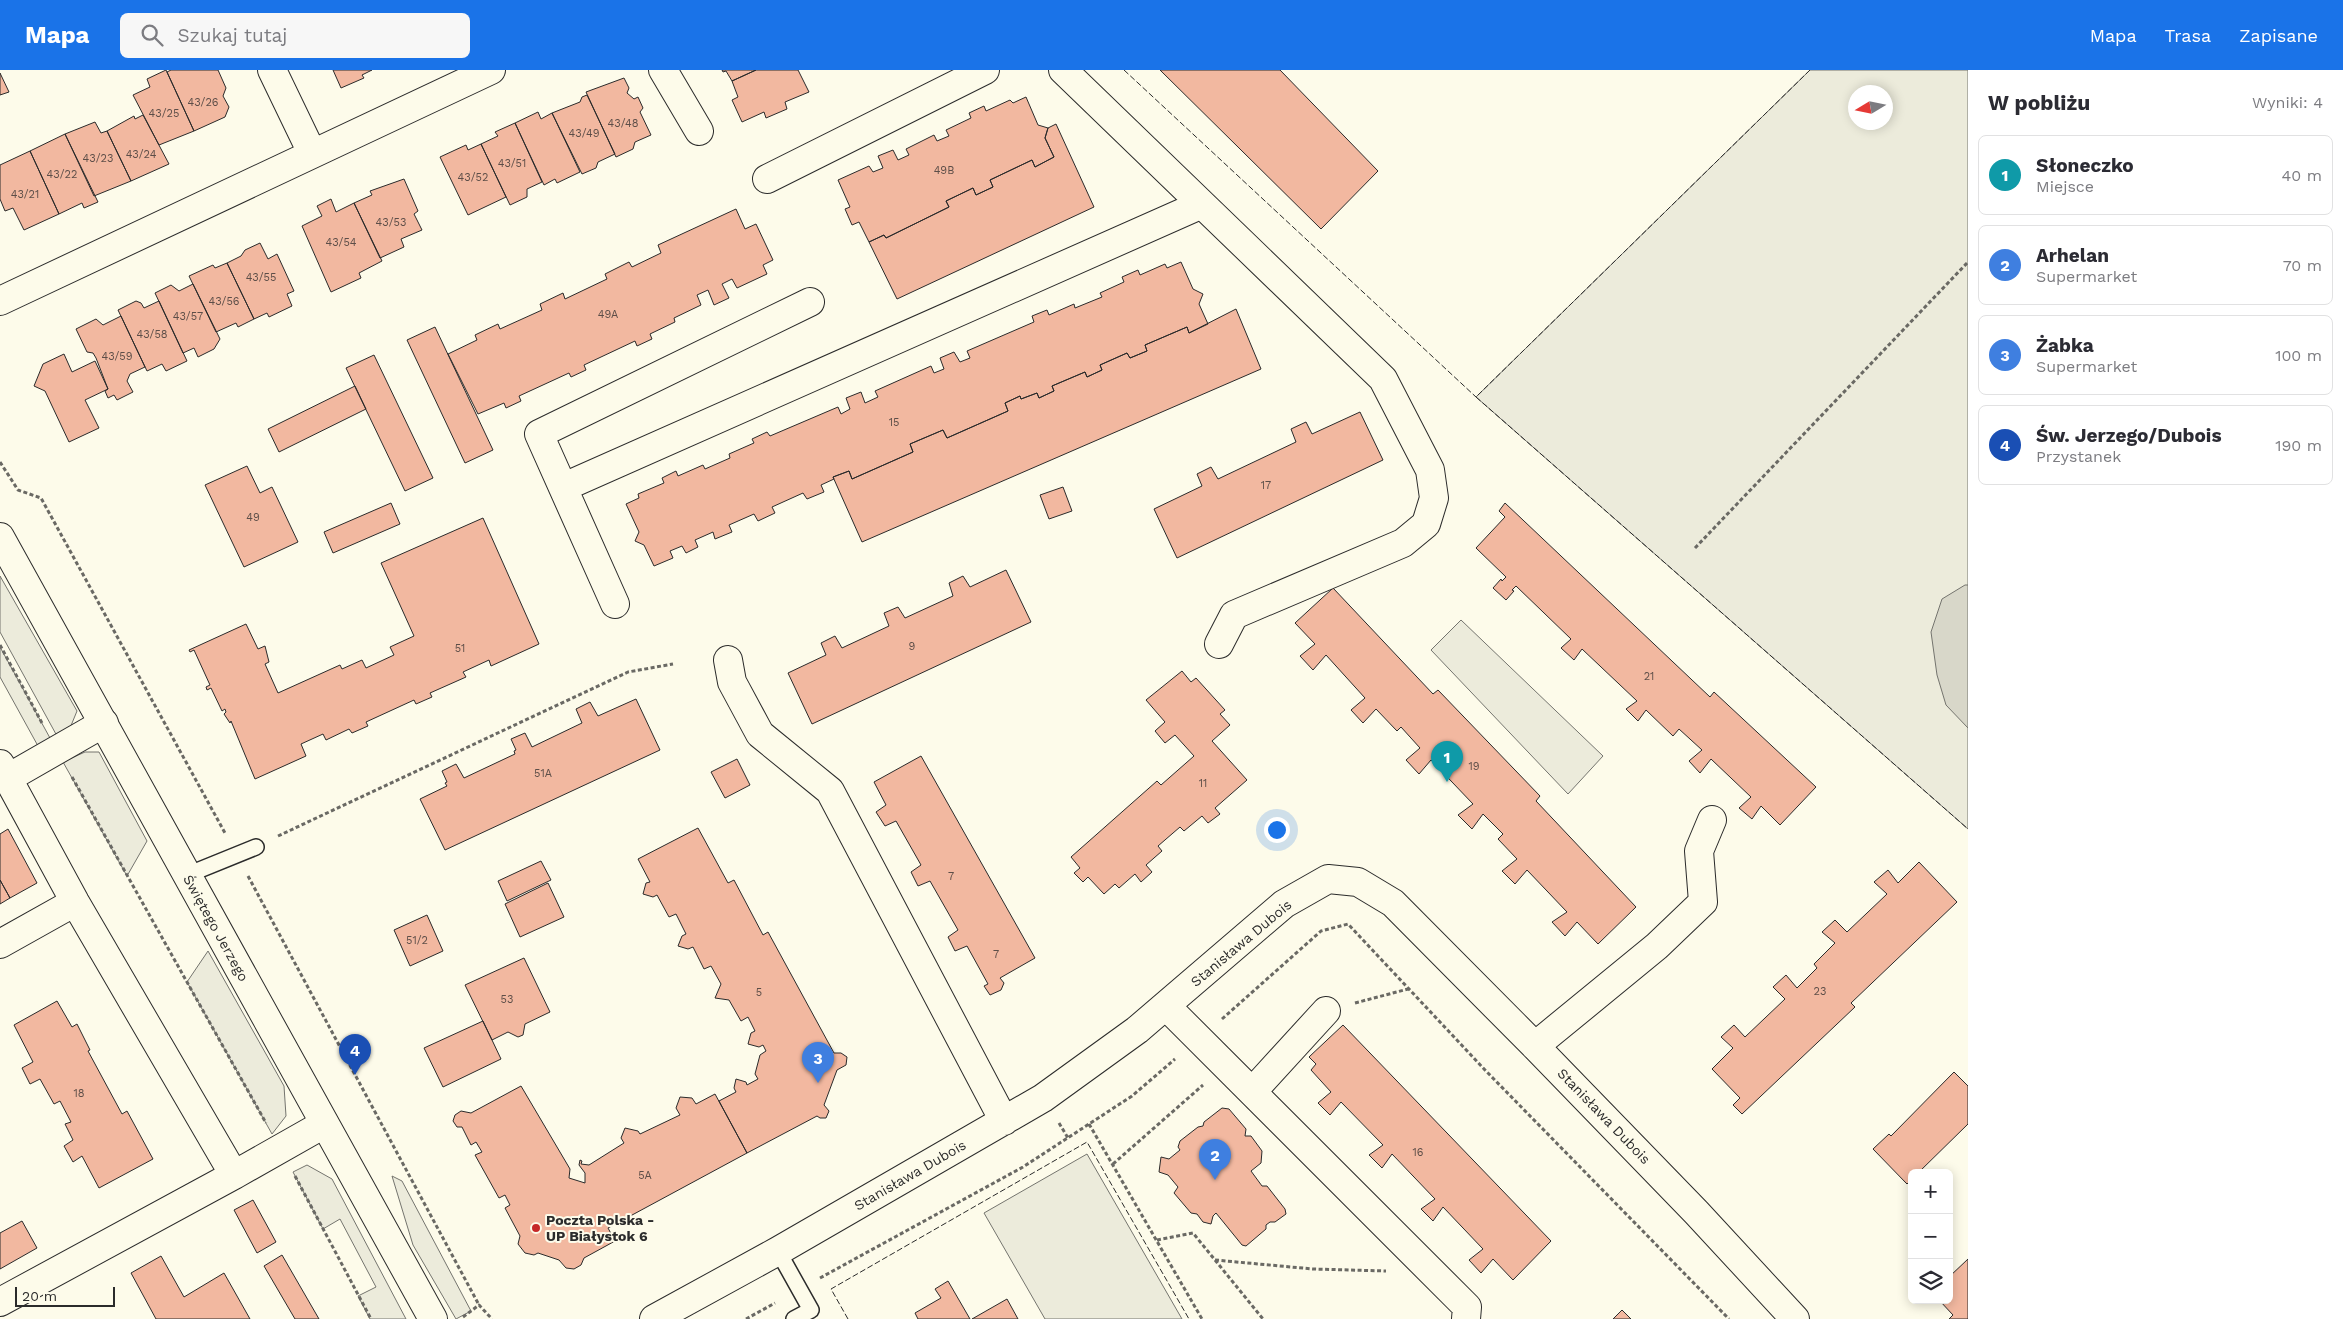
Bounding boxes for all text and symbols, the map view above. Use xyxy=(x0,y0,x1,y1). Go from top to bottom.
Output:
search box xyxy=(120,13,470,58)
text: Mapa xyxy=(25,21,90,49)
icon: search xyxy=(138,21,166,49)
text: Szukaj tutaj xyxy=(178,24,287,47)
text: Mapa xyxy=(2090,25,2137,46)
text: Trasa xyxy=(2165,25,2211,46)
text: Zapisane xyxy=(2239,25,2318,46)
north arrow xyxy=(1848,85,1893,130)
text: W pobliżu xyxy=(1988,90,2090,115)
text: Wyniki: 4 xyxy=(2252,93,2323,112)
house number: 43/26 xyxy=(187,96,219,109)
house number: 43/25 xyxy=(149,107,179,120)
house number: 43/48 xyxy=(608,117,639,130)
house number: 43/49 xyxy=(569,127,600,140)
house number: 43/24 xyxy=(126,148,157,161)
house number: 43/23 xyxy=(83,152,113,165)
text: Słoneczko xyxy=(2036,154,2134,177)
house number: 43/51 xyxy=(498,157,526,170)
house number: 49B xyxy=(934,164,954,177)
text: 1 xyxy=(2002,166,2008,185)
text: 40 m xyxy=(2282,166,2322,185)
house number: 43/22 xyxy=(47,168,77,181)
house number: 43/52 xyxy=(458,171,488,184)
text: Miejsce xyxy=(2036,177,2094,196)
house number: 43/21 xyxy=(11,188,39,201)
house number: 43/53 xyxy=(376,216,406,229)
house number: 43/54 xyxy=(325,236,357,249)
text: Arhelan xyxy=(2036,244,2109,267)
text: 2 xyxy=(2000,256,2010,275)
text: 70 m xyxy=(2283,256,2322,275)
text: Supermarket xyxy=(2036,267,2137,286)
house number: 43/55 xyxy=(246,271,276,284)
house number: 43/56 xyxy=(208,295,240,308)
house number: 49A xyxy=(598,308,618,321)
house number: 43/57 xyxy=(173,310,203,323)
house number: 43/58 xyxy=(136,328,168,341)
text: Żabka xyxy=(2036,334,2094,357)
text: 3 xyxy=(2000,346,2010,365)
text: 100 m xyxy=(2275,346,2322,365)
house number: 43/59 xyxy=(101,350,133,363)
text: Supermarket xyxy=(2036,357,2137,376)
house number: 15 xyxy=(889,416,899,429)
text: Św. Jerzego/Dubois xyxy=(2036,424,2222,447)
text: 4 xyxy=(2000,436,2010,455)
text: 190 m xyxy=(2275,436,2322,455)
text: Przystanek xyxy=(2036,447,2121,466)
house number: 17 xyxy=(1261,479,1271,492)
house number: 49 xyxy=(246,511,260,524)
house number: 9 xyxy=(909,640,916,653)
house number: 51 xyxy=(455,642,465,655)
house number: 21 xyxy=(1644,670,1654,683)
pin: 1 xyxy=(1431,741,1463,782)
house number: 19 xyxy=(1468,760,1480,773)
house number: 51A xyxy=(534,767,552,780)
house number: 11 xyxy=(1199,777,1207,790)
your location xyxy=(1264,817,1290,843)
house number: 7 xyxy=(948,870,954,883)
street label: Świętego Jerzego xyxy=(180,872,252,984)
street label: Stanisława Dubois xyxy=(1187,896,1295,990)
house number: 51/2 xyxy=(406,934,428,947)
house number: 7 xyxy=(993,948,999,961)
house number: 23 xyxy=(1814,985,1826,998)
house number: 5 xyxy=(756,986,762,999)
house number: 53 xyxy=(501,993,513,1006)
pin: 4 xyxy=(339,1034,371,1075)
pin: 3 xyxy=(802,1042,834,1083)
street label: Stanisława Dubois xyxy=(1554,1065,1654,1167)
house number: 18 xyxy=(73,1087,85,1100)
street label: Stanisława Dubois xyxy=(851,1136,969,1214)
pin: 2 xyxy=(1199,1139,1231,1180)
house number: 16 xyxy=(1413,1146,1424,1159)
house number: 5A xyxy=(638,1169,652,1182)
map controls xyxy=(1908,1169,1953,1304)
button: + xyxy=(1908,1169,1953,1214)
place label: Poczta Polska - UP Białystok 6 xyxy=(546,1212,654,1244)
button: − xyxy=(1908,1214,1953,1259)
marker: Poczta Polska - UP Białystok 6 xyxy=(530,1222,542,1234)
button: layers xyxy=(1908,1259,1953,1304)
scale bar xyxy=(15,1284,115,1307)
text: 20 m xyxy=(22,1288,57,1304)

